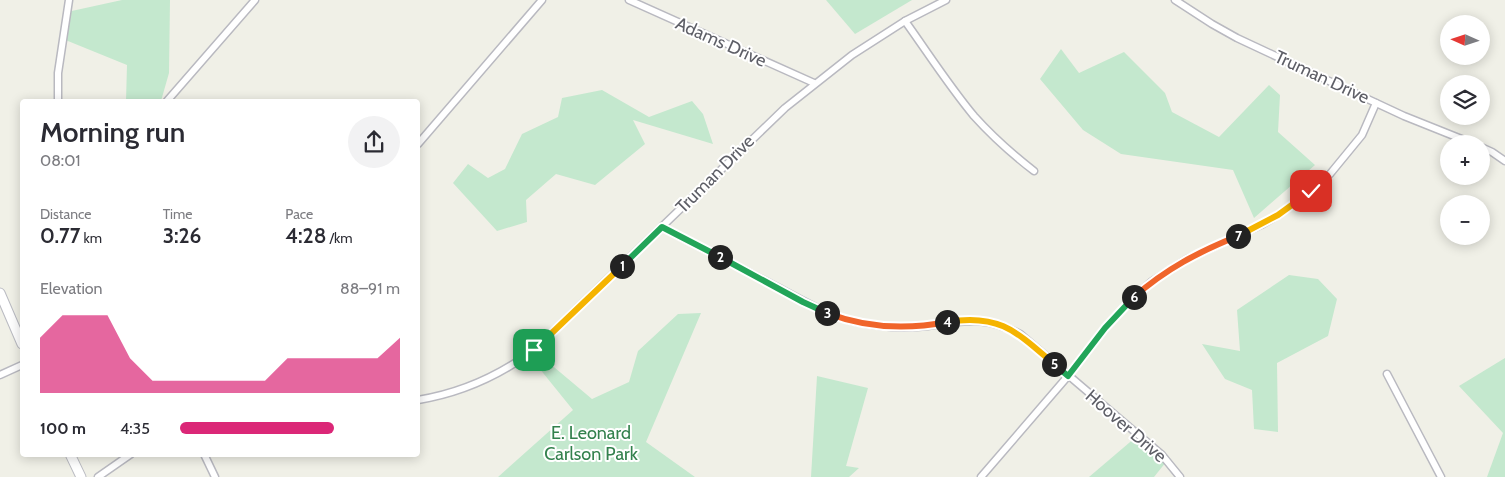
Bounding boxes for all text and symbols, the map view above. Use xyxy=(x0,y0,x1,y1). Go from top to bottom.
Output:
street label: Adams Drive xyxy=(672,12,770,72)
north arrow xyxy=(1440,15,1490,65)
map controls xyxy=(1440,15,1490,245)
street label: Truman Drive xyxy=(1271,45,1373,109)
button: layers xyxy=(1440,75,1490,125)
text: Morning run xyxy=(40,115,185,149)
button: share xyxy=(348,116,400,168)
street label: Truman Drive xyxy=(671,130,759,218)
button: + xyxy=(1440,135,1490,185)
text: 08:01 xyxy=(40,151,81,170)
pin xyxy=(1290,170,1332,212)
icon: check xyxy=(1297,177,1325,205)
button: − xyxy=(1440,195,1490,245)
text: Distance xyxy=(40,205,92,223)
text: Time xyxy=(163,205,192,223)
text: Pace xyxy=(285,205,313,223)
text: 0.77 xyxy=(40,223,80,248)
text: 3:26 xyxy=(163,223,201,248)
text: 4:28 xyxy=(285,223,326,248)
pin: 7 xyxy=(1226,224,1250,248)
text: 7 xyxy=(1235,227,1242,245)
text: km xyxy=(80,229,102,247)
text: /km xyxy=(326,229,353,247)
pin: 2 xyxy=(708,244,732,270)
text: 2 xyxy=(717,248,724,266)
pin: 1 xyxy=(610,254,634,278)
text: 1 xyxy=(620,257,625,275)
text: Elevation xyxy=(40,279,103,298)
text: 88–91 m xyxy=(340,279,400,298)
pin: 6 xyxy=(1122,284,1146,310)
text: 6 xyxy=(1131,288,1138,306)
pin: 3 xyxy=(814,300,840,326)
text: 3 xyxy=(824,304,831,322)
pin: 4 xyxy=(934,310,960,334)
text: 4 xyxy=(943,313,952,331)
pin xyxy=(513,329,555,371)
icon: arrive xyxy=(520,336,548,364)
pin: 5 xyxy=(1042,352,1066,376)
text: 5 xyxy=(1051,355,1058,373)
street label: Hoover Drive xyxy=(1081,385,1171,467)
text: 100 m xyxy=(40,419,86,438)
text: 4:35 xyxy=(120,419,150,438)
park label: E. Leonard Carlson Park xyxy=(544,422,639,465)

